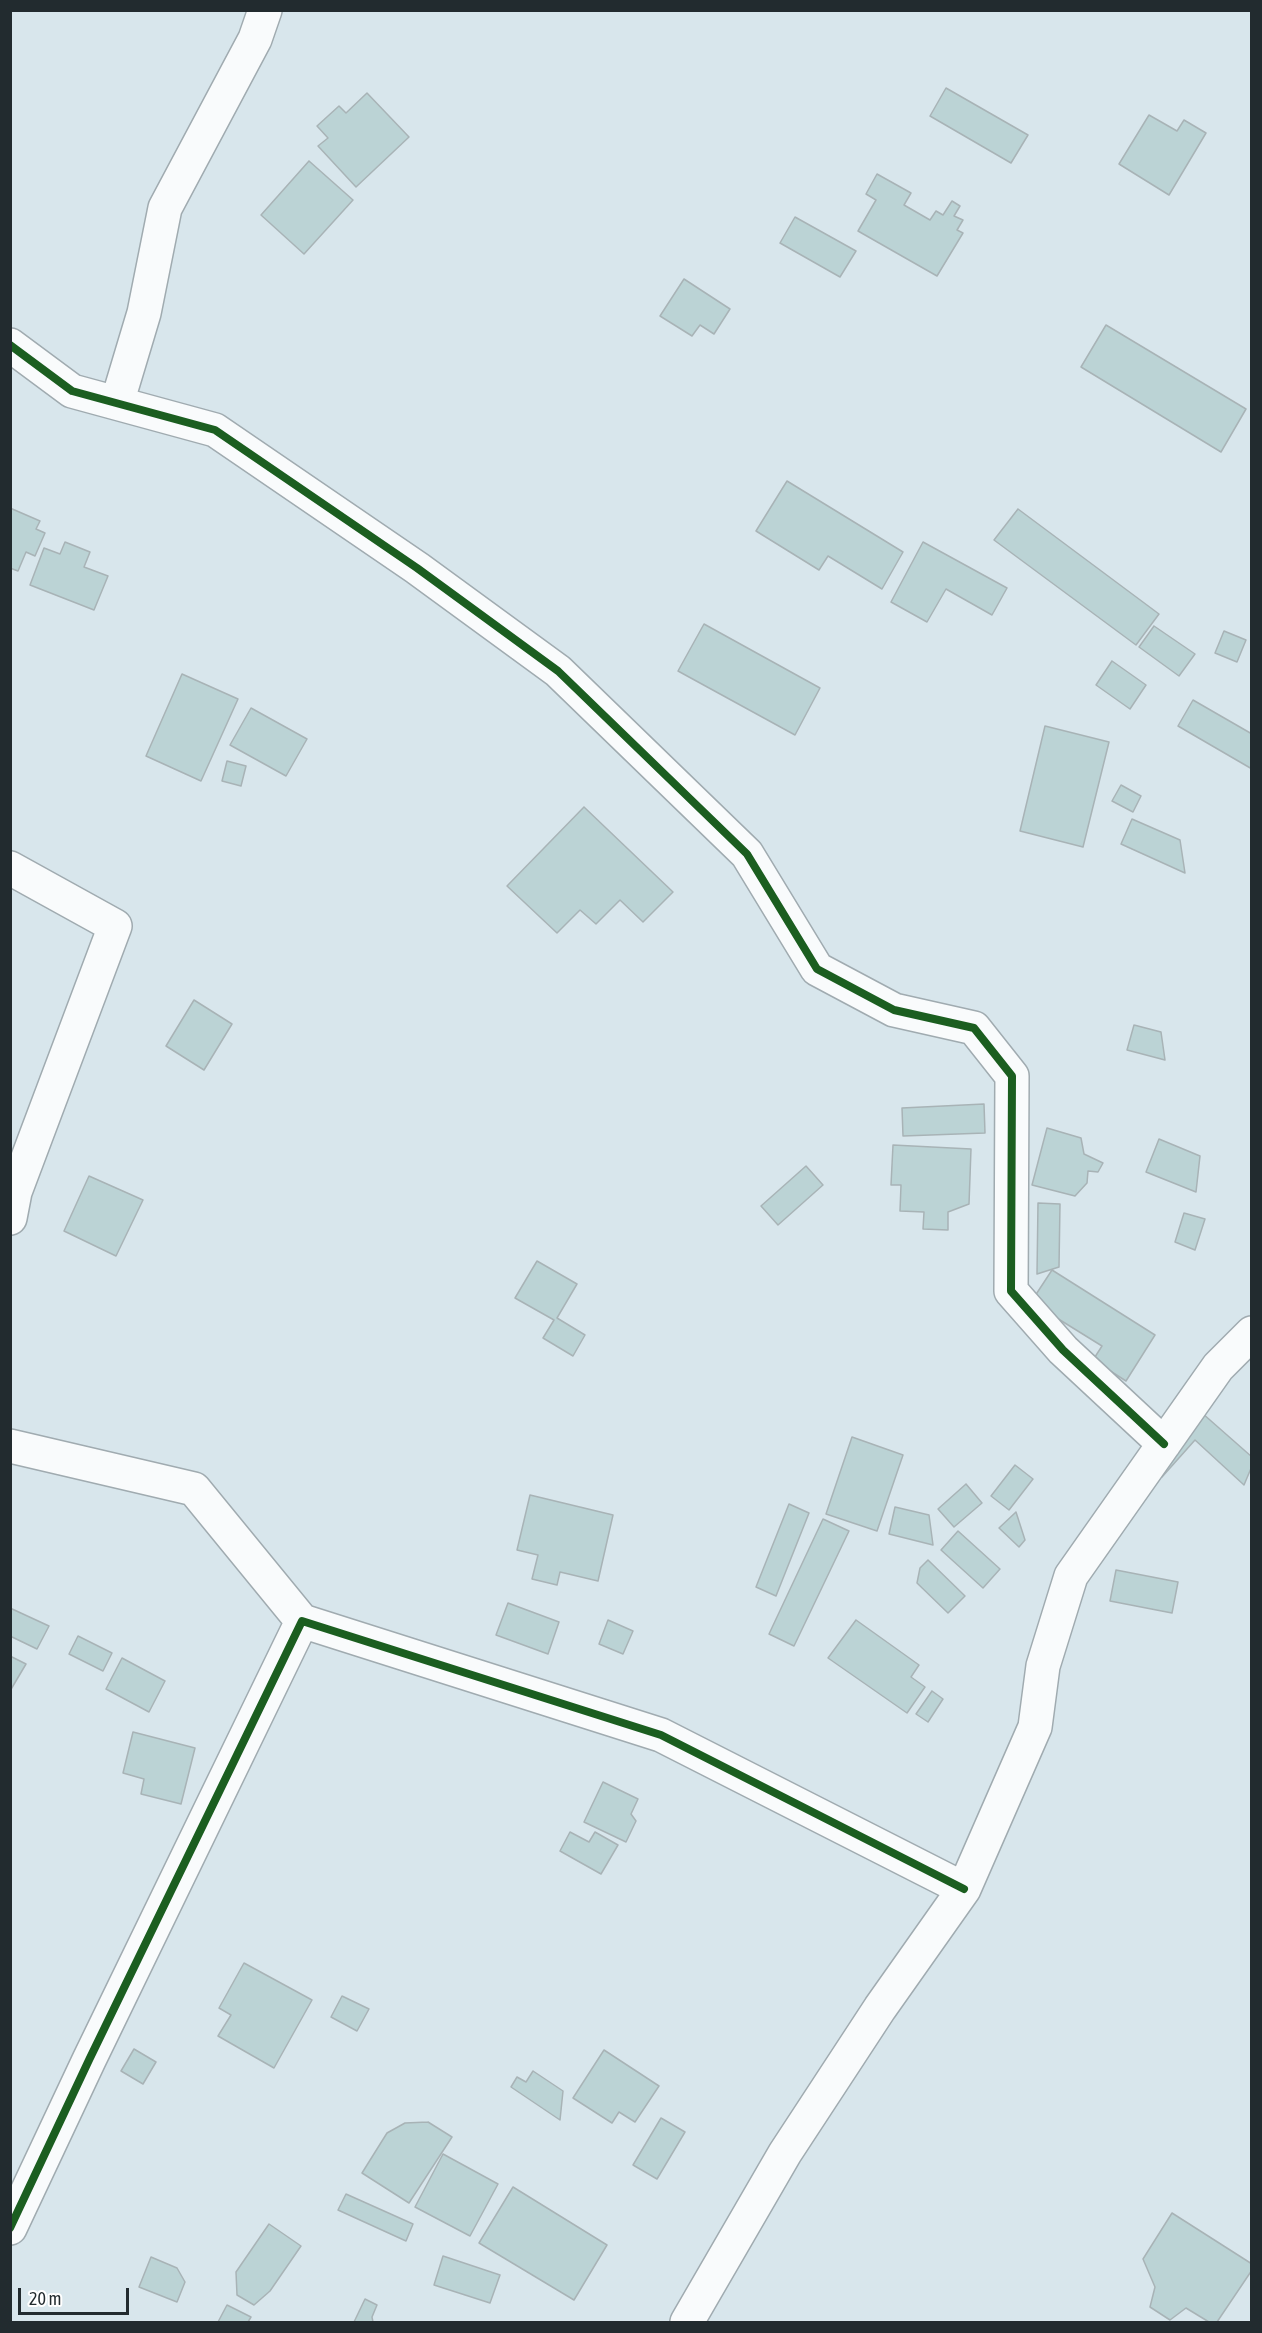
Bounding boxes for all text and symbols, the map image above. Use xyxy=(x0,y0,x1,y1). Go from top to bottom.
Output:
scale bar xyxy=(21,2276,132,2314)
text: 20 m xyxy=(29,2288,61,2309)

